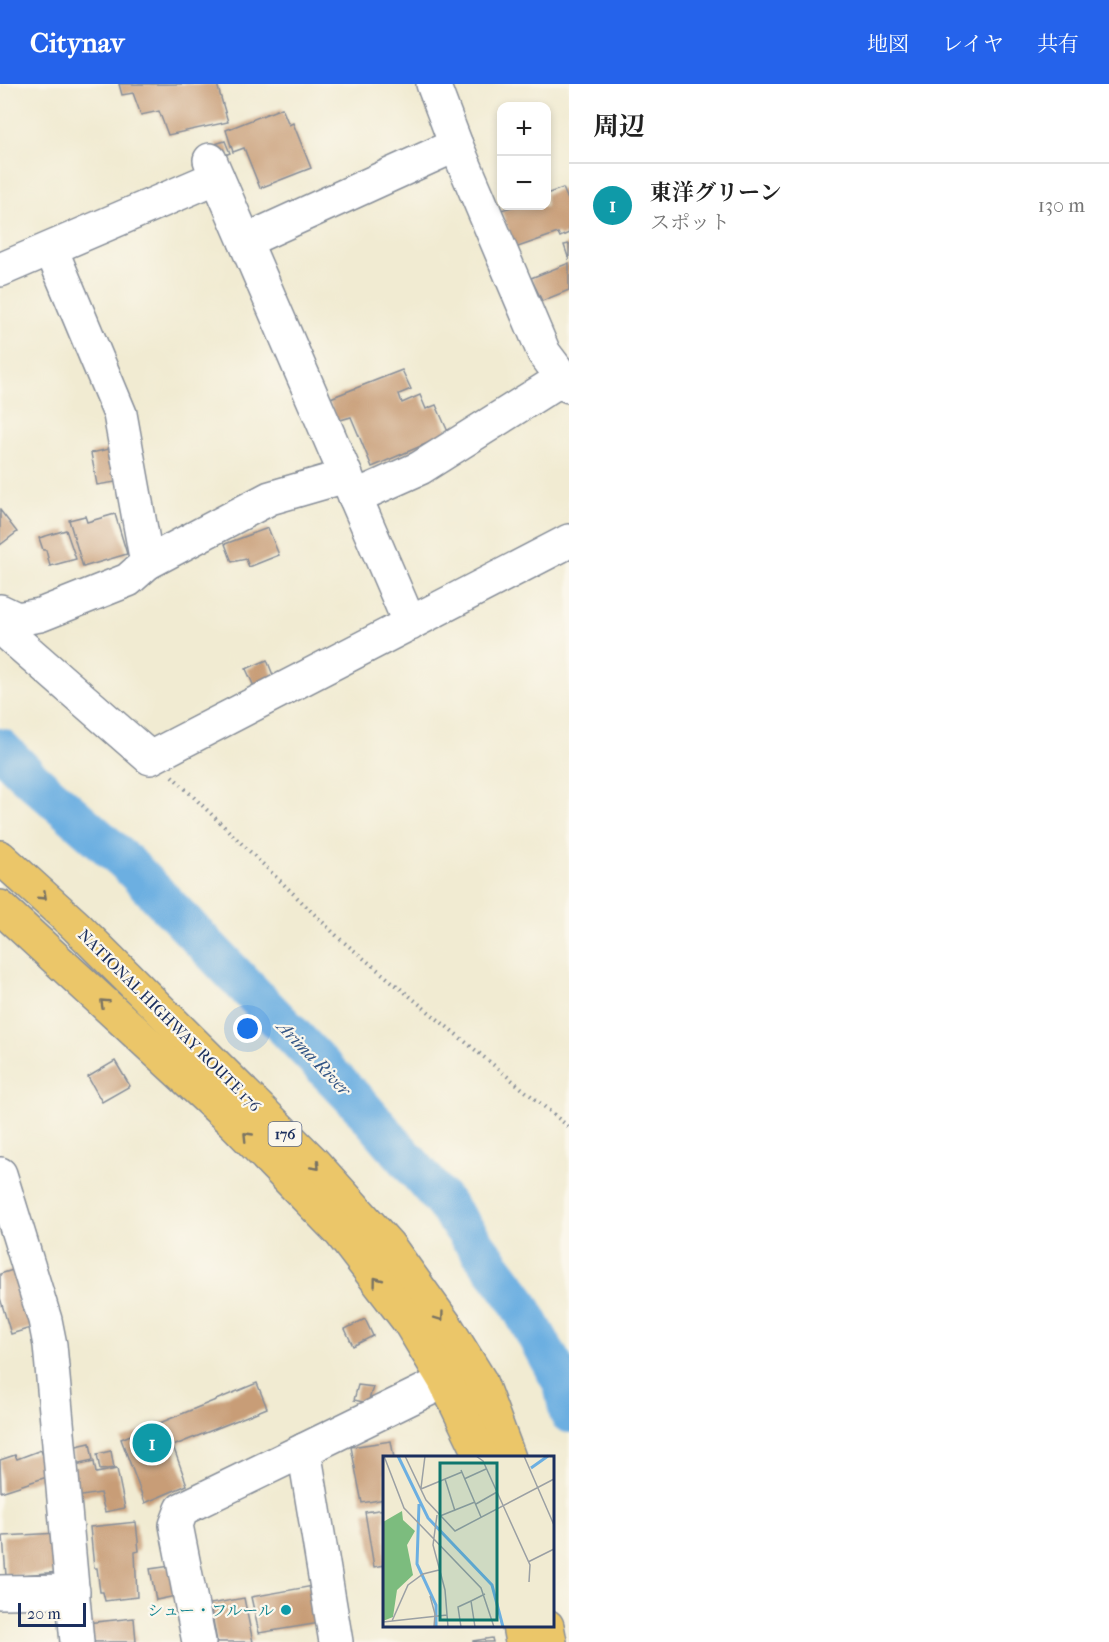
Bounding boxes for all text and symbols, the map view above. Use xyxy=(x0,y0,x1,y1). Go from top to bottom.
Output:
text: Citynav xyxy=(30,26,124,59)
text: 地図 xyxy=(867,32,909,56)
text: レイヤ xyxy=(942,32,1004,56)
text: 共有 xyxy=(1037,32,1079,56)
map controls xyxy=(497,102,551,210)
button: + xyxy=(497,102,551,156)
text: 周辺 xyxy=(593,111,645,142)
button: − xyxy=(497,156,551,210)
text: 東洋グリーン xyxy=(650,180,782,206)
text: 1 xyxy=(609,194,616,217)
text: 130 m xyxy=(1038,194,1085,217)
text: スポット xyxy=(650,211,730,234)
one-way arrow xyxy=(36,889,47,900)
street label: NATIONAL HIGHWAY ROUTE 176 xyxy=(75,925,265,1116)
one-way arrow xyxy=(100,999,111,1010)
your location xyxy=(233,1014,262,1043)
water label: Arima River xyxy=(271,1015,356,1102)
road number: 176 xyxy=(268,1122,302,1146)
one-way arrow xyxy=(243,1133,254,1144)
one-way arrow xyxy=(309,1158,320,1169)
one-way arrow xyxy=(374,1276,385,1287)
one-way arrow xyxy=(432,1310,443,1321)
pin: 1 xyxy=(132,1420,172,1466)
inset map xyxy=(383,1456,554,1627)
scale bar xyxy=(18,1600,86,1628)
place label: シュー・フルール xyxy=(147,1601,274,1620)
marker: シュー・フルール xyxy=(279,1603,293,1617)
text: 20 m xyxy=(27,1604,61,1623)

